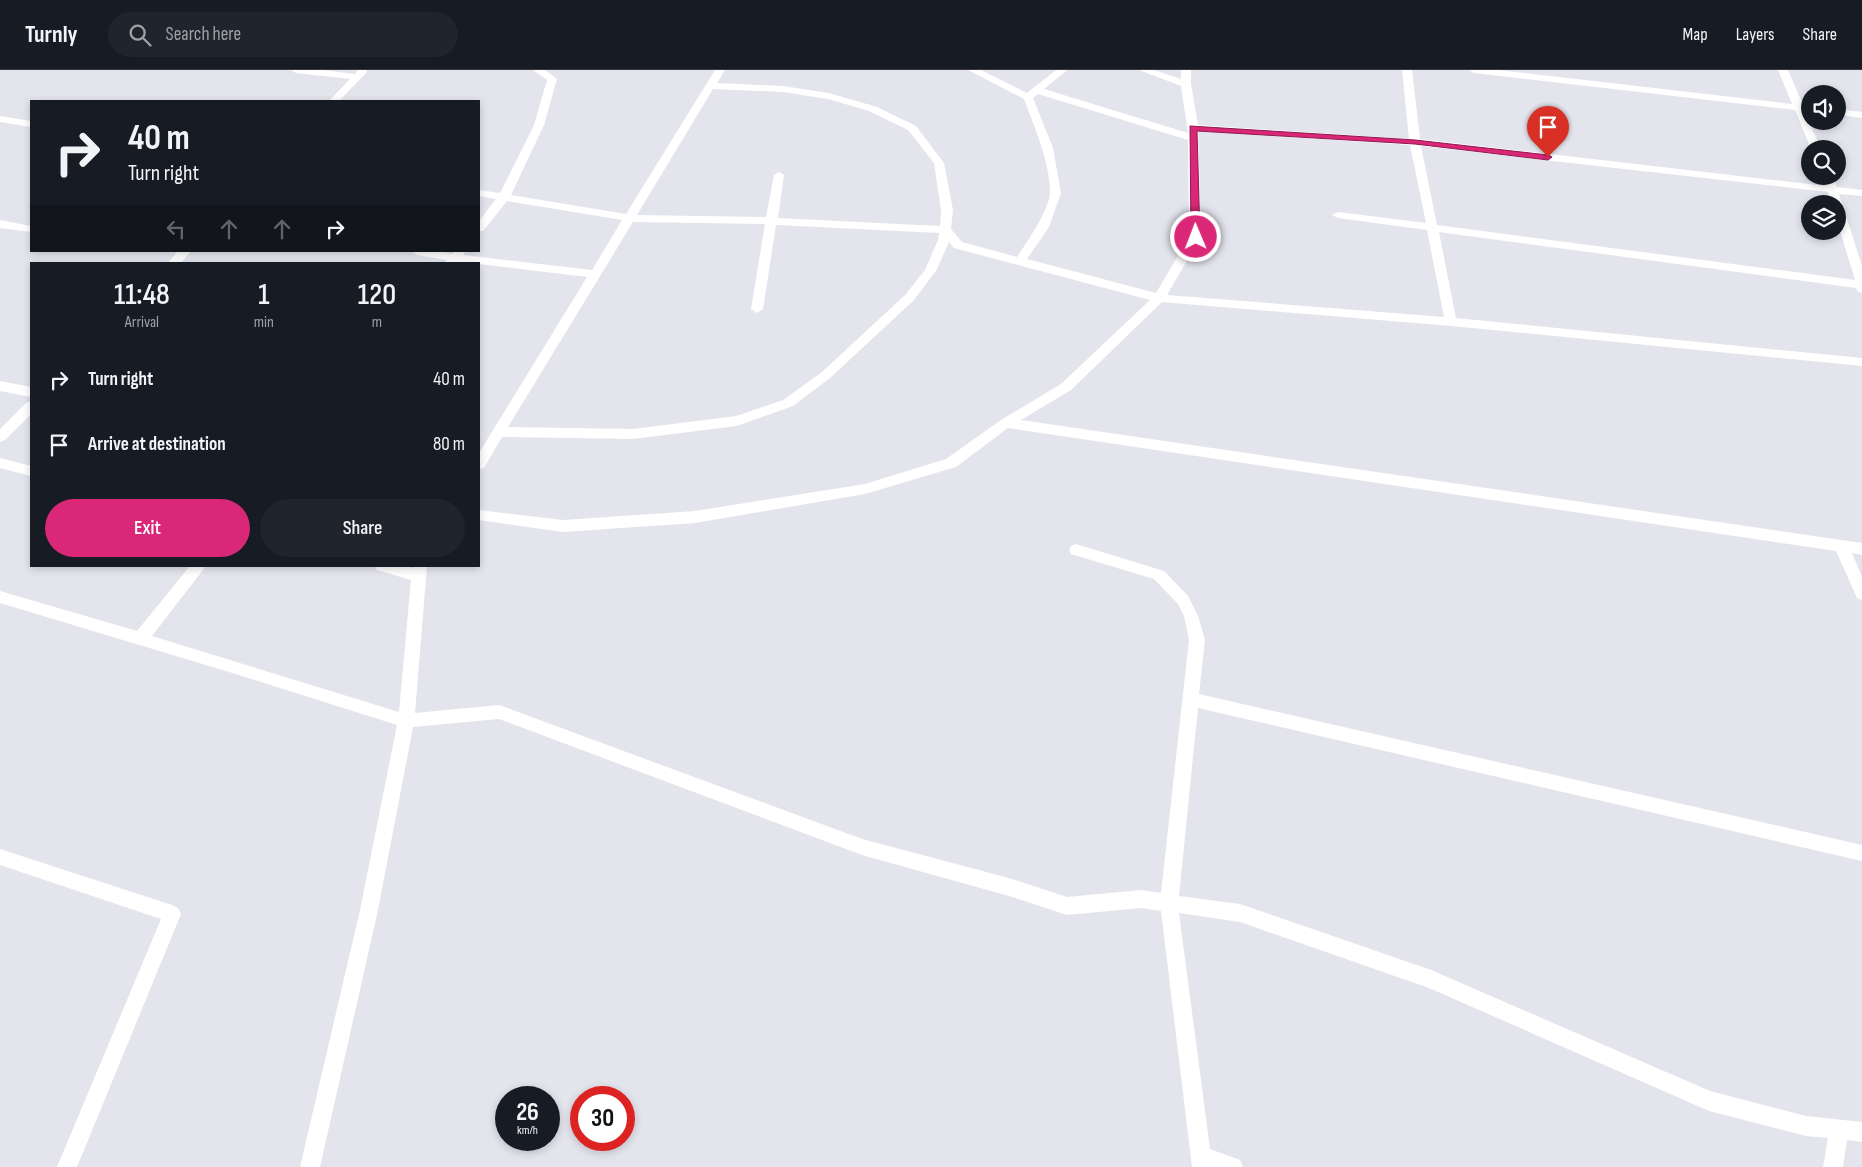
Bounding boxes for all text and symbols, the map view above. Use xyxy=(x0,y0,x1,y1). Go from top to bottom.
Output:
search box xyxy=(108,12,458,57)
text: Turnly xyxy=(25,20,78,49)
icon: search xyxy=(126,21,154,49)
text: Search here xyxy=(166,23,241,46)
text: Map xyxy=(1683,24,1708,45)
text: Layers xyxy=(1736,24,1775,45)
text: Share xyxy=(1803,24,1837,45)
map controls xyxy=(1801,85,1846,240)
button: sound xyxy=(1801,85,1846,130)
pin xyxy=(1527,106,1569,157)
icon: arrive xyxy=(1534,113,1562,141)
text: 40 m xyxy=(128,117,190,160)
icon: right xyxy=(45,120,110,185)
button: search xyxy=(1801,140,1846,185)
text: Turn right xyxy=(128,160,199,187)
button: layers xyxy=(1801,195,1846,240)
position arrow xyxy=(1169,210,1221,262)
icon: left xyxy=(162,215,190,243)
icon: ahead xyxy=(215,215,243,243)
icon: ahead xyxy=(268,215,296,243)
icon: right xyxy=(321,215,349,243)
text: 11:48 xyxy=(114,277,170,313)
text: 1 xyxy=(258,277,269,313)
text: 120 xyxy=(358,277,396,313)
text: Arrival xyxy=(125,313,159,332)
text: min xyxy=(254,313,274,332)
text: m xyxy=(372,313,382,332)
icon: right xyxy=(45,366,73,394)
text: Turn right xyxy=(88,368,153,391)
text: 40 m xyxy=(433,368,465,391)
icon: arrive xyxy=(45,431,73,459)
text: Arrive at destination xyxy=(88,433,226,456)
text: 80 m xyxy=(433,433,465,456)
button: Exit xyxy=(45,499,250,557)
button: Share xyxy=(260,499,465,557)
speed limit sign: 30 xyxy=(570,1086,635,1151)
text: 26 xyxy=(516,1097,539,1128)
text: km/h xyxy=(517,1123,538,1138)

